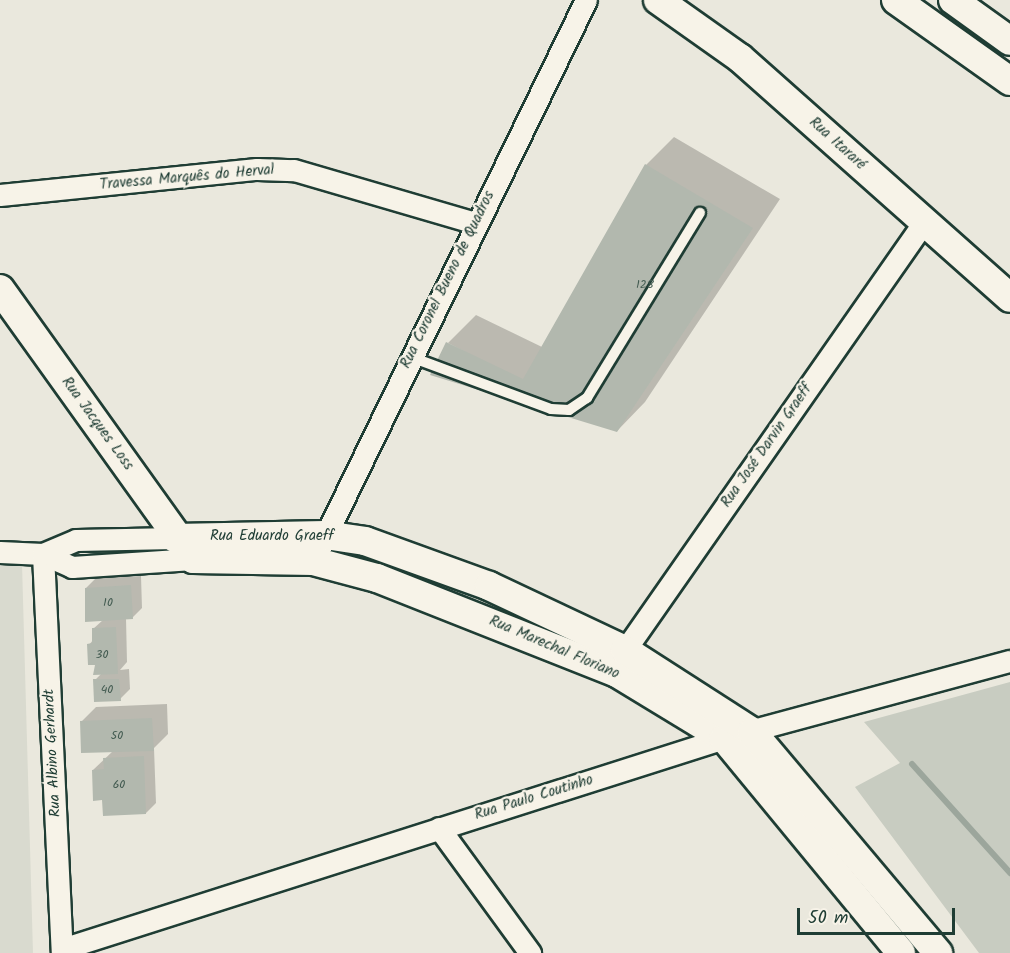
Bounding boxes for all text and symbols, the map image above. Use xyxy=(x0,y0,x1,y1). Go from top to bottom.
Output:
street label: Rua Itararé xyxy=(805,114,869,174)
street label: Travessa Marquês do Herval xyxy=(99,161,275,195)
street label: Rua Coronel Bueno de Quadros xyxy=(397,188,499,372)
house number: 128 xyxy=(636,278,654,292)
street label: Rua Jacques Loss xyxy=(57,374,137,474)
street label: Rua José Darvin Graeff xyxy=(718,381,816,511)
street label: Rua Eduardo Graeff xyxy=(210,528,334,546)
house number: 10 xyxy=(103,596,113,610)
street label: Rua Marechal Floriano xyxy=(486,612,622,684)
house number: 30 xyxy=(96,648,108,662)
house number: 40 xyxy=(101,683,113,697)
street label: Rua Albino Gerhardt xyxy=(41,688,65,818)
house number: 50 xyxy=(111,729,123,743)
street label: Rua Paulo Coutinho xyxy=(473,771,595,825)
house number: 60 xyxy=(113,778,125,792)
scale bar xyxy=(800,896,958,934)
text: 50 m xyxy=(808,904,848,933)

